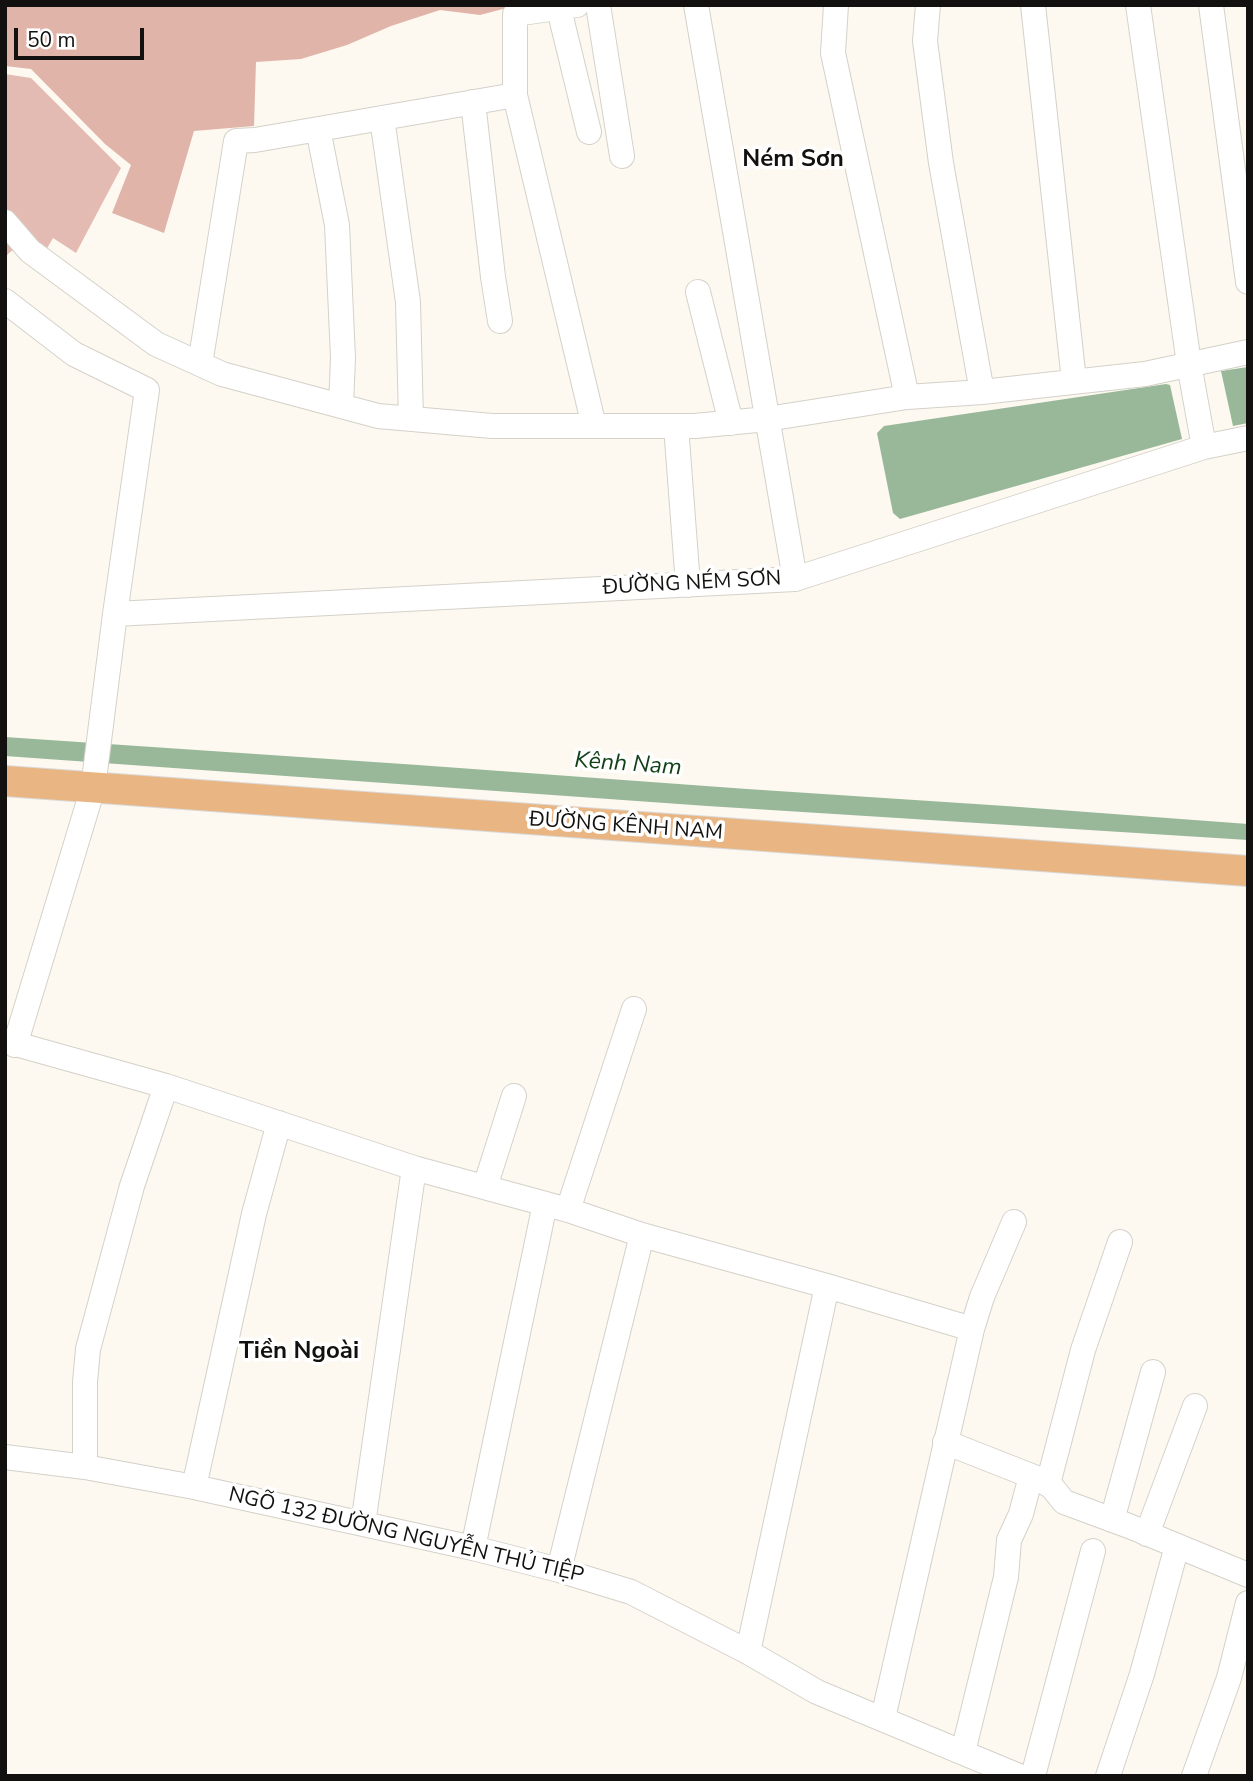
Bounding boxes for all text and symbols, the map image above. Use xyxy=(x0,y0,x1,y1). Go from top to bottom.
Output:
scale bar xyxy=(18,14,147,58)
text: 50 m xyxy=(27,26,76,54)
district label: Ném Sơn xyxy=(742,146,844,174)
street label: ĐƯỜNG NÉM SƠN xyxy=(602,567,782,601)
water label: Kênh Nam xyxy=(574,747,682,783)
street label: ĐƯỜNG KÊNH NAM xyxy=(528,808,724,846)
district label: Tiền Ngoài xyxy=(239,1338,359,1366)
street label: NGÕ 132 ĐƯỜNG NGUYỄN THỦ TIỆP xyxy=(226,1483,586,1589)

